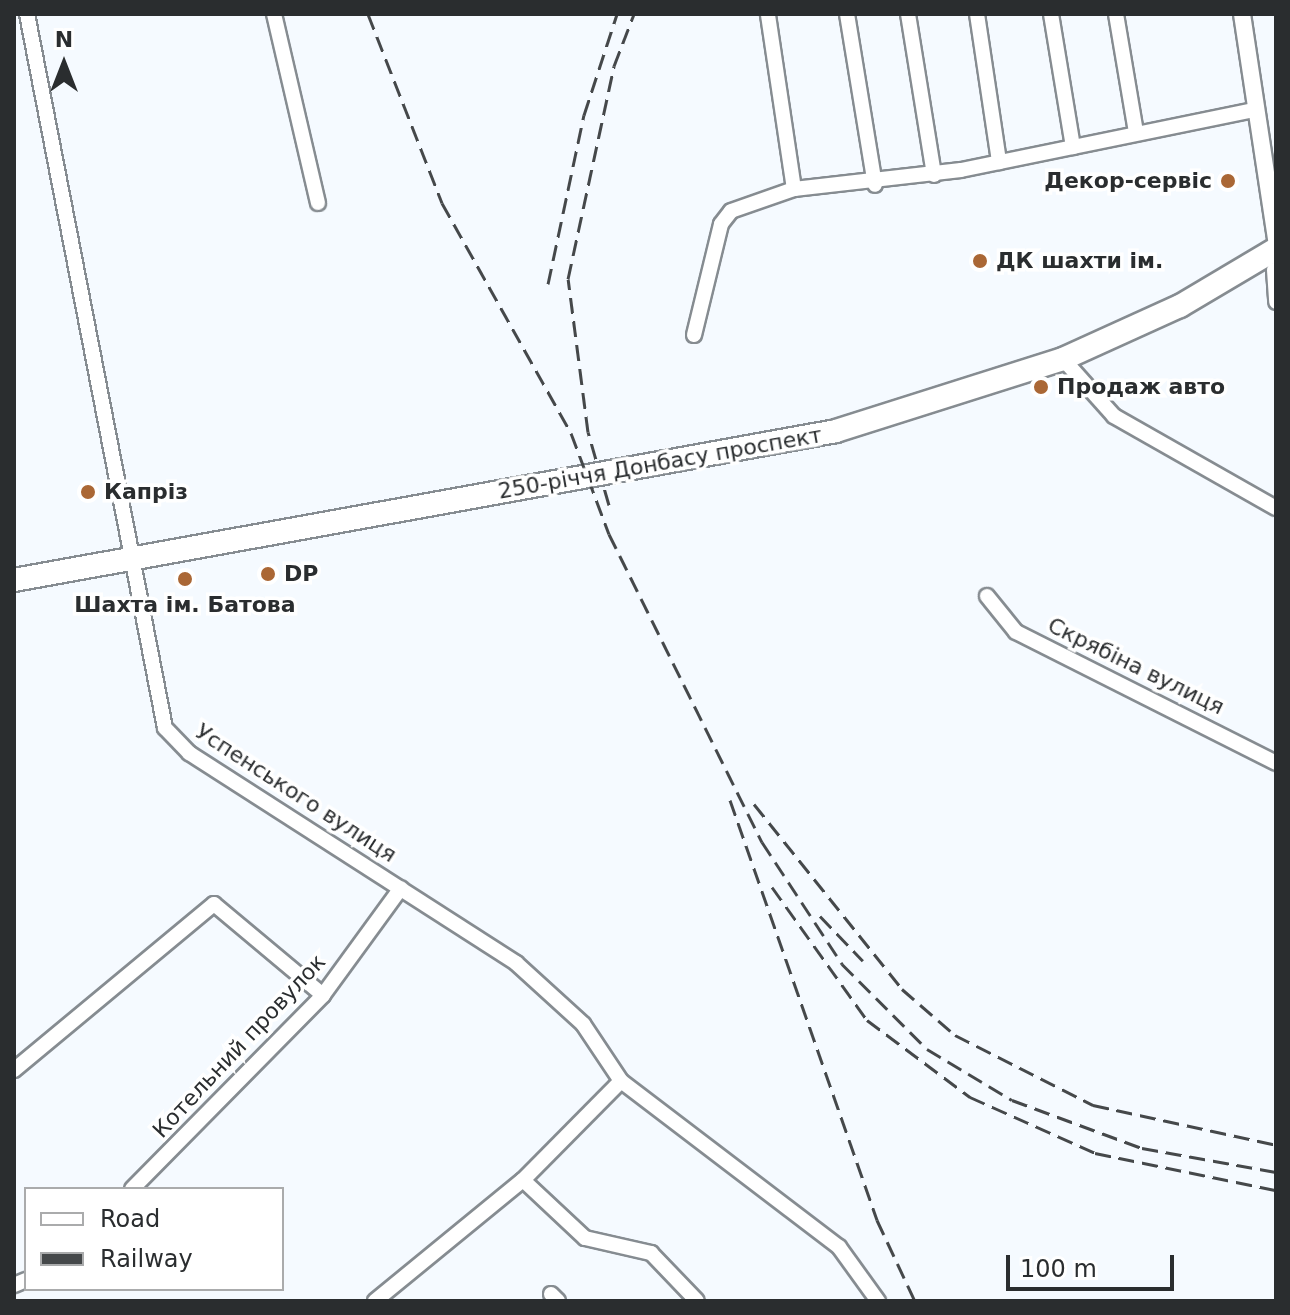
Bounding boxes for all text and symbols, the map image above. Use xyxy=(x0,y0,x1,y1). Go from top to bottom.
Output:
north arrow xyxy=(24,24,104,104)
text: N xyxy=(55,27,73,52)
place label: Декор-сервіс xyxy=(1044,168,1212,194)
marker: Декор-сервіс xyxy=(1219,172,1237,190)
place label: ДК шахти ім. xyxy=(996,248,1163,274)
marker: ДК шахти ім. xyxy=(971,252,989,270)
place label: Продаж авто xyxy=(1057,374,1225,400)
marker: Продаж авто xyxy=(1032,378,1050,396)
street label: 250-річчя Донбасу проспект xyxy=(496,421,824,505)
place label: Капріз xyxy=(104,479,188,505)
marker: Капріз xyxy=(79,483,97,501)
place label: DP xyxy=(284,561,318,587)
marker: DP xyxy=(259,565,277,583)
marker: Шахта ім. Батова xyxy=(176,570,194,588)
place label: Шахта ім. Батова xyxy=(74,592,296,618)
street label: Скрябіна вулиця xyxy=(1044,612,1228,720)
street label: Успенського вулиця xyxy=(191,718,401,868)
street label: Котельний провулок xyxy=(147,949,331,1143)
legend xyxy=(24,1187,284,1291)
text: Road xyxy=(100,1205,160,1233)
scale bar xyxy=(1010,1239,1178,1289)
text: Railway xyxy=(100,1245,193,1273)
text: 100 m xyxy=(1020,1255,1097,1283)

